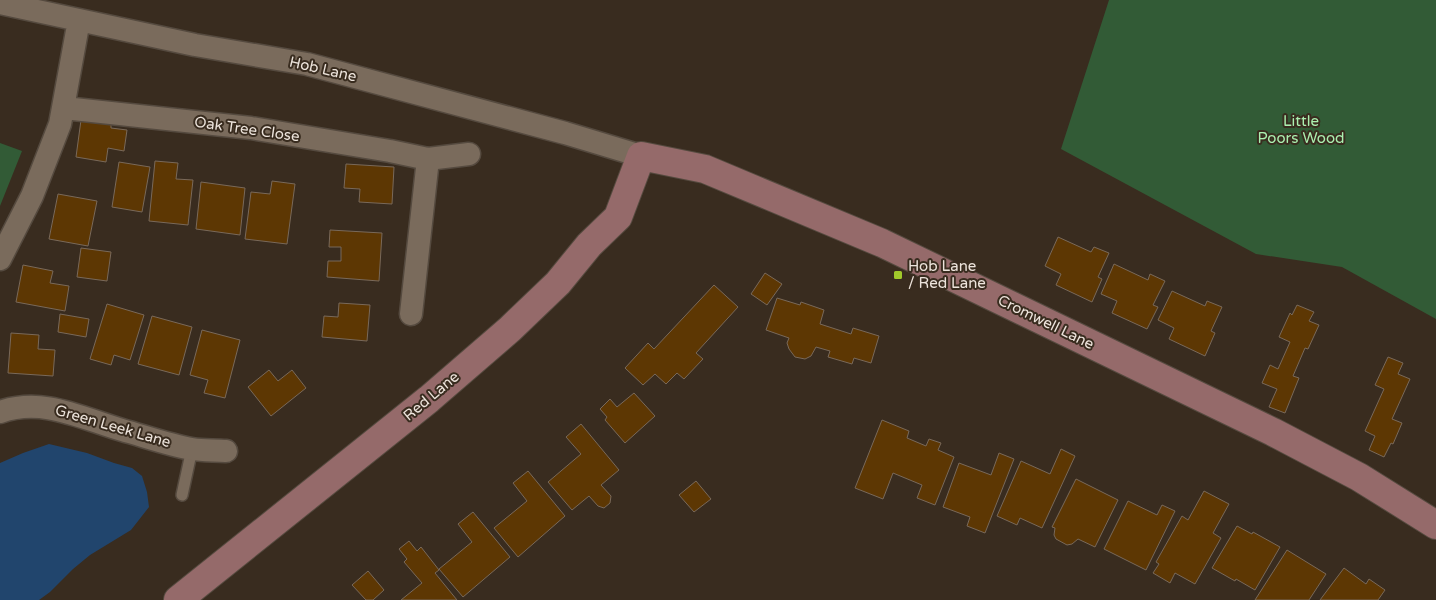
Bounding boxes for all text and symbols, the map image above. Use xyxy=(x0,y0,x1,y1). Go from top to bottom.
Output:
street label: Hob Lane xyxy=(288,53,358,85)
park label: Little Poors Wood xyxy=(1257,112,1345,147)
street label: Oak Tree Close xyxy=(193,113,301,145)
place label: Hob Lane / Red Lane xyxy=(908,257,986,292)
marker: Hob Lane / Red Lane xyxy=(892,269,904,281)
street label: Cromwell Lane xyxy=(995,291,1097,353)
street label: Red Lane xyxy=(399,367,463,425)
street label: Green Leek Lane xyxy=(53,401,173,451)

